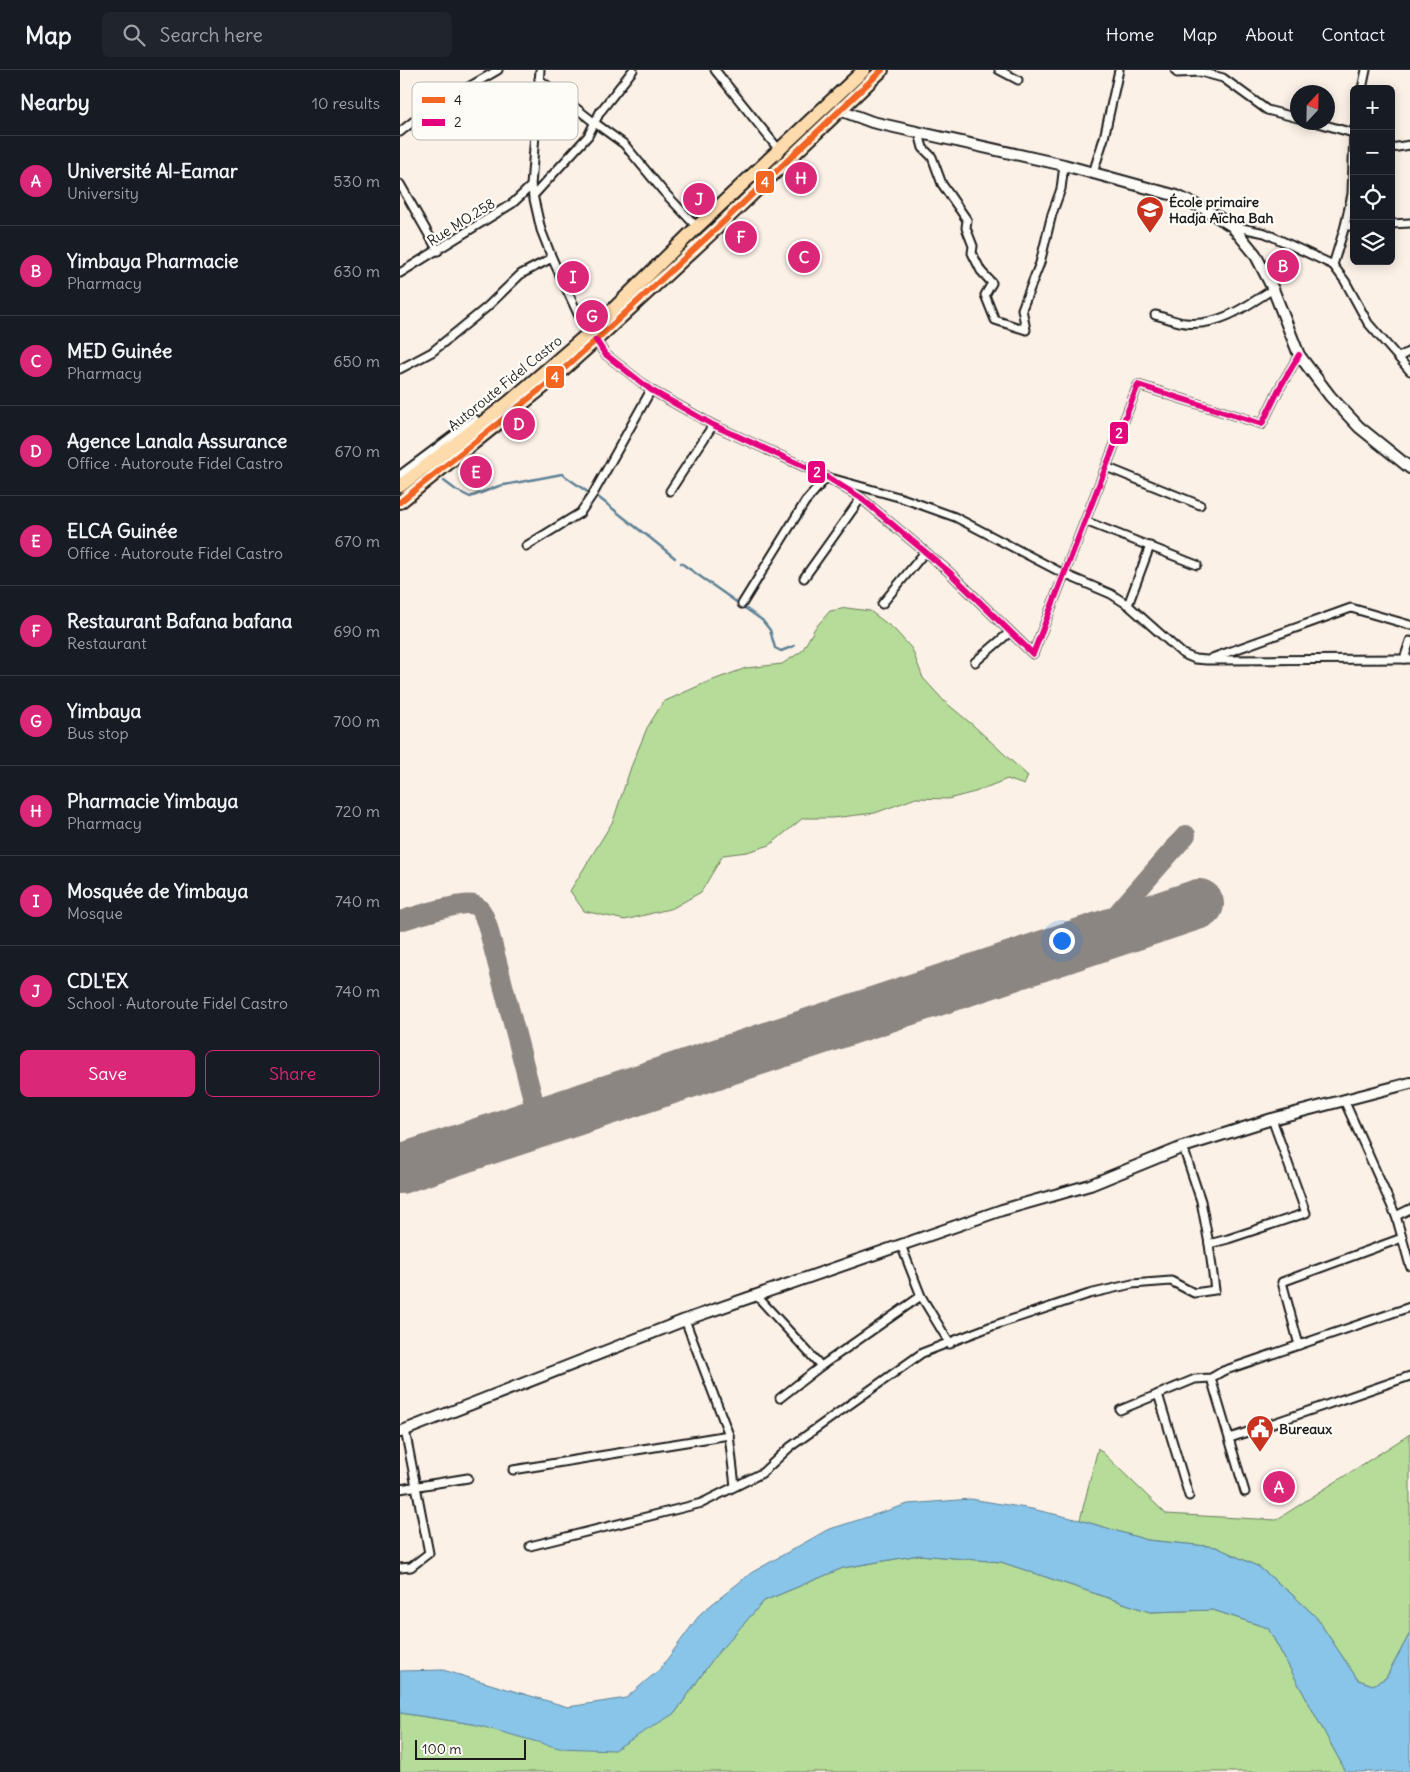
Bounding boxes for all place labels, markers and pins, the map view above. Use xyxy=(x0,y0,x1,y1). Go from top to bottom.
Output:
pin: H xyxy=(785,159,817,197)
pin: J xyxy=(683,180,715,218)
place label: École primaire Hadja Aïcha Bah xyxy=(1169,193,1274,227)
school or university icon: École primaire Hadja Aïcha Bah xyxy=(1135,195,1165,234)
pin: F xyxy=(725,218,757,256)
pin: C xyxy=(788,238,820,276)
pin: B xyxy=(1267,247,1299,285)
pin: I xyxy=(557,258,589,296)
pin: G xyxy=(576,297,608,335)
pin: D xyxy=(503,405,535,443)
pin: E xyxy=(460,453,492,491)
public building icon: Bureaux xyxy=(1245,1414,1275,1453)
place label: Bureaux xyxy=(1279,1420,1332,1438)
pin: A xyxy=(1263,1468,1295,1506)

